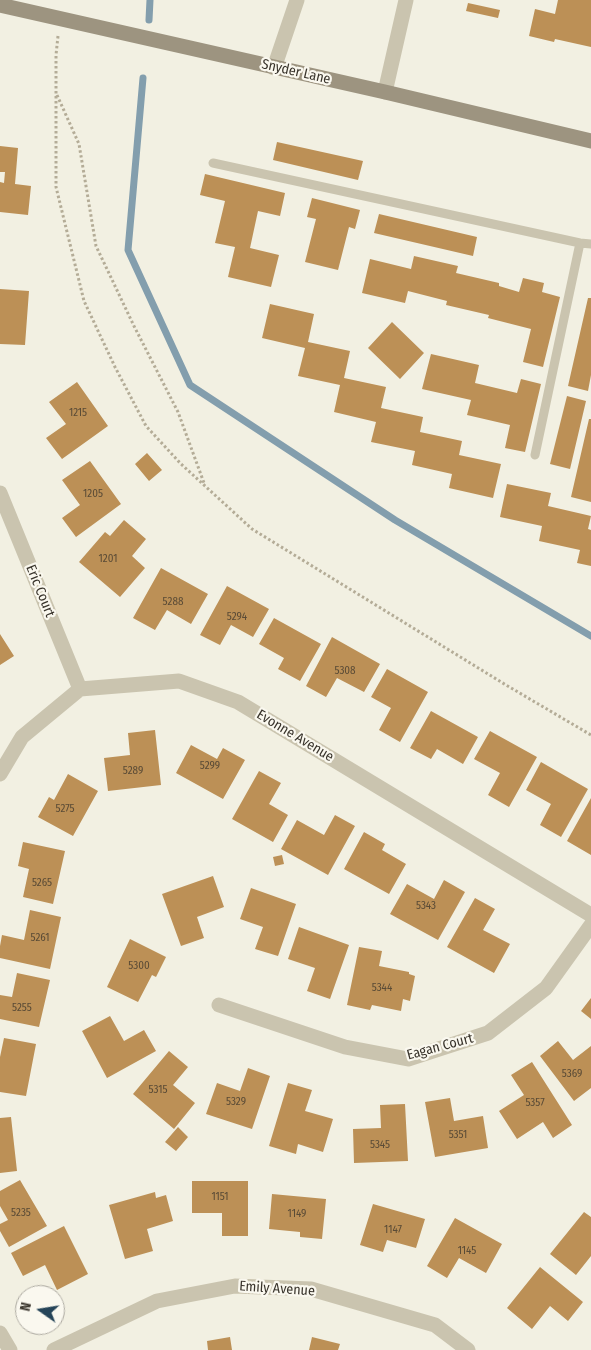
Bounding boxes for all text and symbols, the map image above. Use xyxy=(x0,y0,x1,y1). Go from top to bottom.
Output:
street label: Snyder Lane xyxy=(260,56,332,88)
house number: 1215 xyxy=(69,406,87,420)
house number: 1205 xyxy=(83,487,103,501)
house number: 1201 xyxy=(99,552,117,566)
street label: Eric Court xyxy=(22,562,58,620)
house number: 5288 xyxy=(163,595,183,609)
house number: 5294 xyxy=(227,610,247,624)
house number: 5308 xyxy=(334,664,356,678)
street label: Evonne Avenue xyxy=(253,706,337,766)
house number: 5299 xyxy=(200,759,220,773)
house number: 5289 xyxy=(123,764,143,778)
house number: 5275 xyxy=(55,802,75,816)
house number: 5265 xyxy=(32,876,52,890)
house number: 5343 xyxy=(416,899,436,913)
house number: 5261 xyxy=(30,931,50,945)
house number: 5300 xyxy=(128,959,150,973)
house number: 5344 xyxy=(372,981,392,995)
house number: 5255 xyxy=(12,1001,32,1015)
street label: Eagan Court xyxy=(405,1030,475,1064)
house number: 5369 xyxy=(562,1067,582,1081)
house number: 5315 xyxy=(148,1083,168,1097)
house number: 5329 xyxy=(226,1095,246,1109)
house number: 5357 xyxy=(525,1096,545,1110)
house number: 5351 xyxy=(449,1128,467,1142)
house number: 5345 xyxy=(370,1138,390,1152)
house number: 1151 xyxy=(211,1190,229,1204)
house number: 5235 xyxy=(11,1206,31,1220)
house number: 1149 xyxy=(288,1207,306,1221)
house number: 1147 xyxy=(384,1223,402,1237)
house number: 1145 xyxy=(458,1244,476,1258)
street label: Emily Avenue xyxy=(239,1278,315,1300)
north arrow xyxy=(15,1285,65,1335)
text: N xyxy=(17,1301,35,1313)

